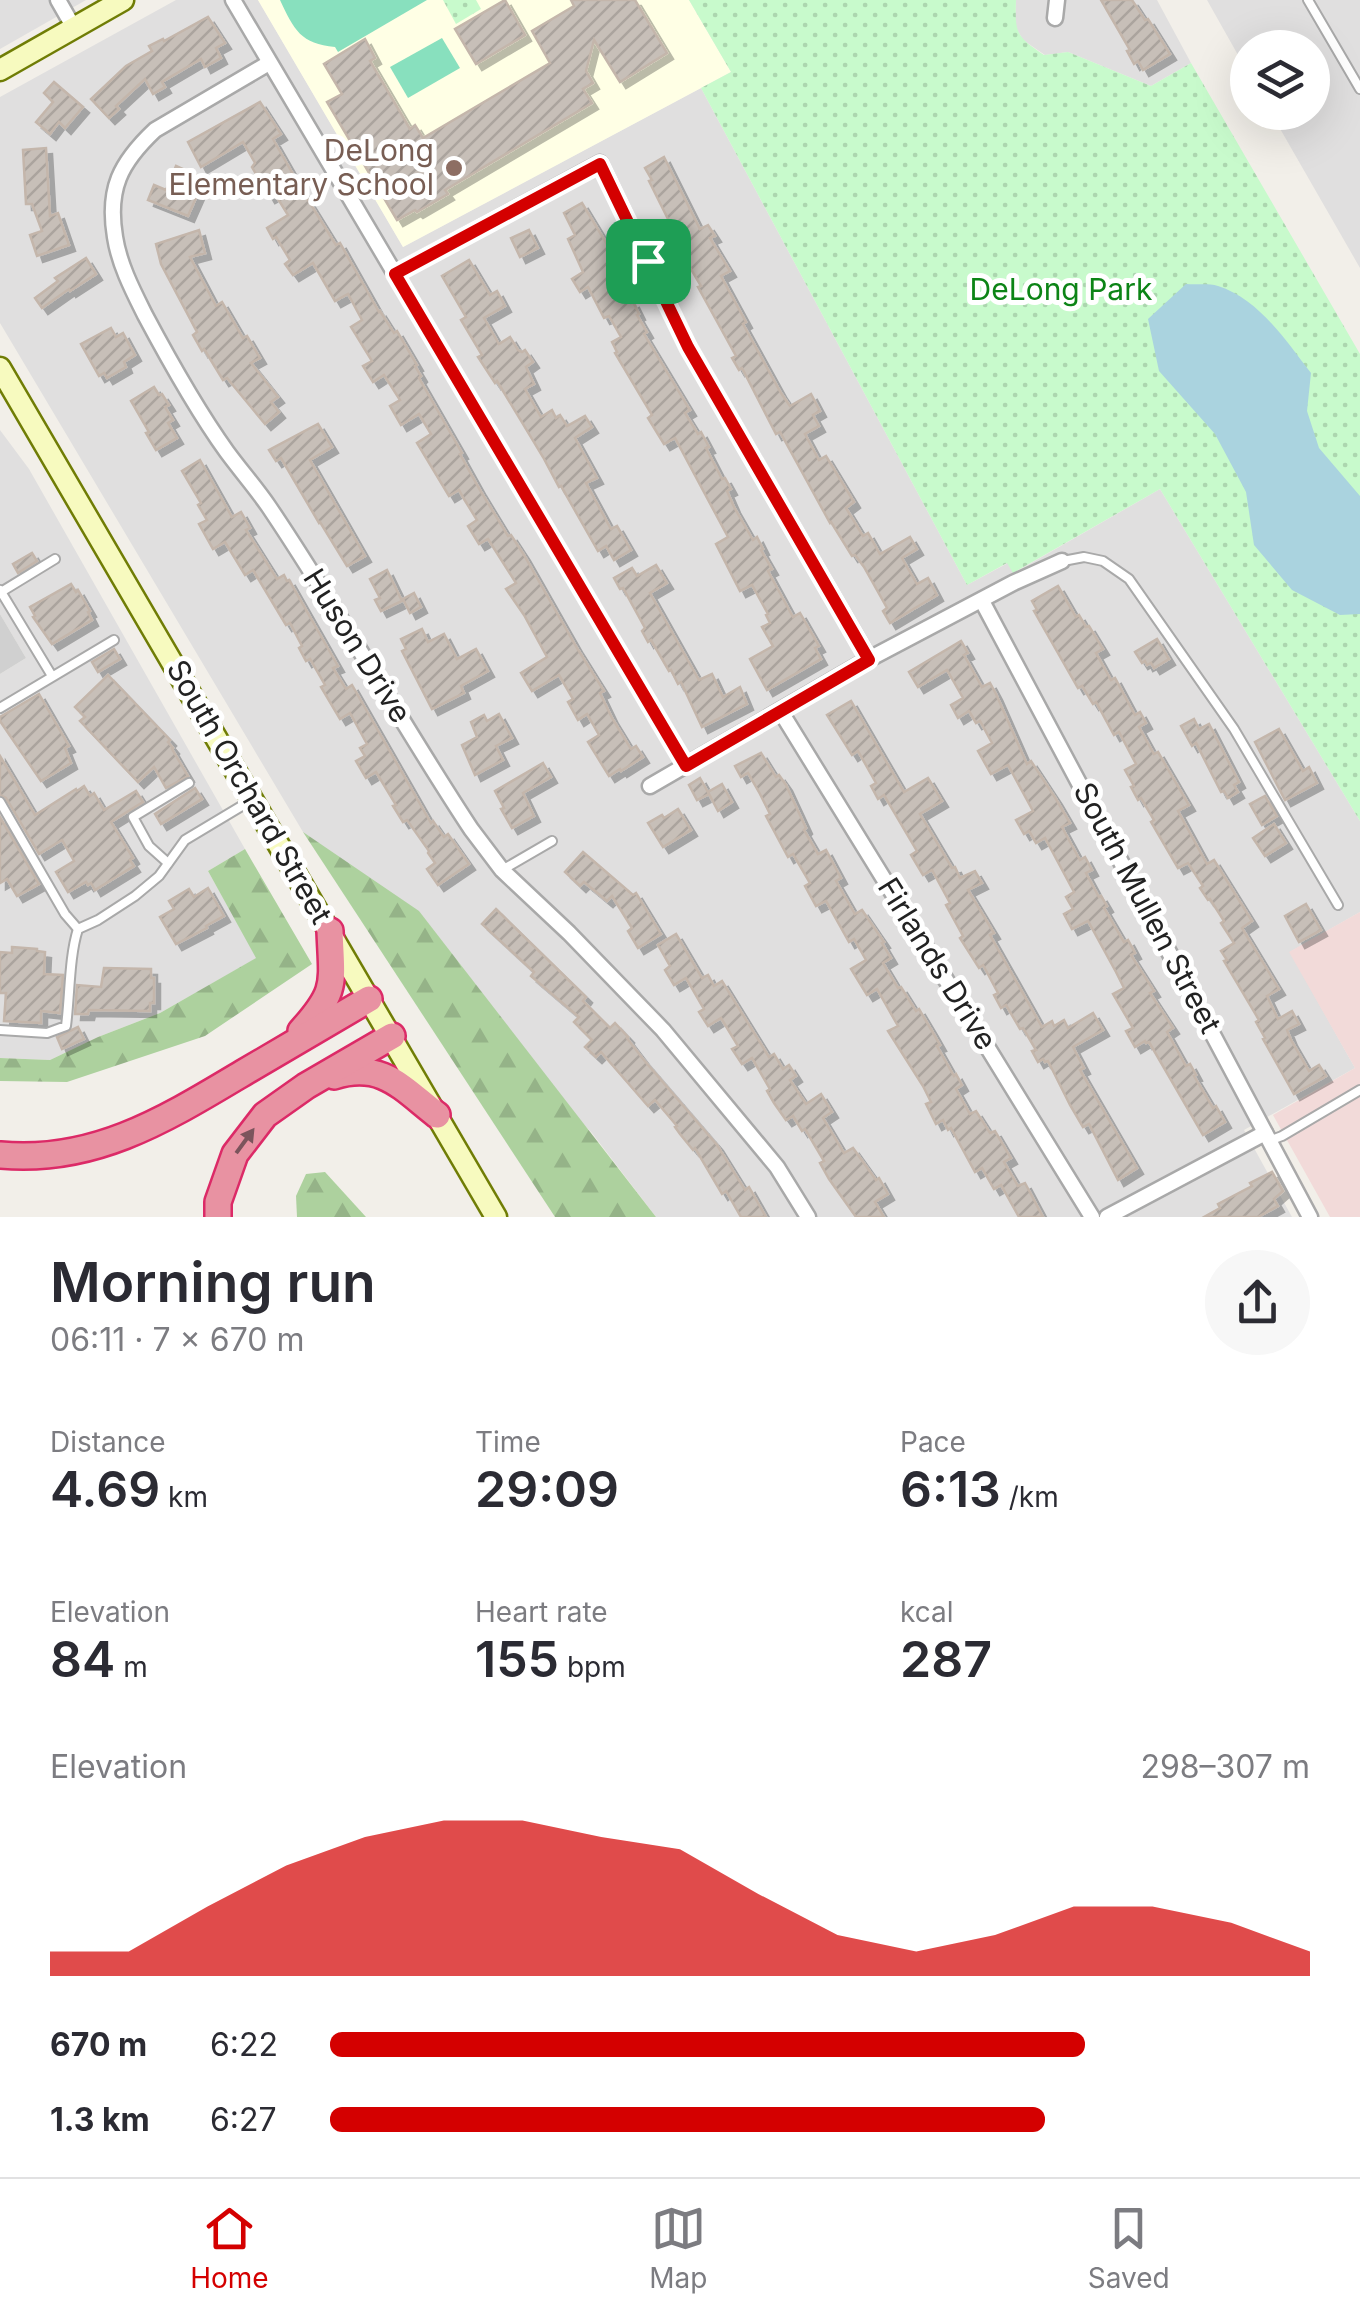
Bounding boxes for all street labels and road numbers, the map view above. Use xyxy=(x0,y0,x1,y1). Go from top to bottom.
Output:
street label: Huson Drive xyxy=(296,562,419,729)
street label: South Orchard Street xyxy=(160,653,340,930)
street label: South Mullen Street xyxy=(1067,776,1229,1039)
street label: Firlands Drive xyxy=(871,871,1005,1056)

